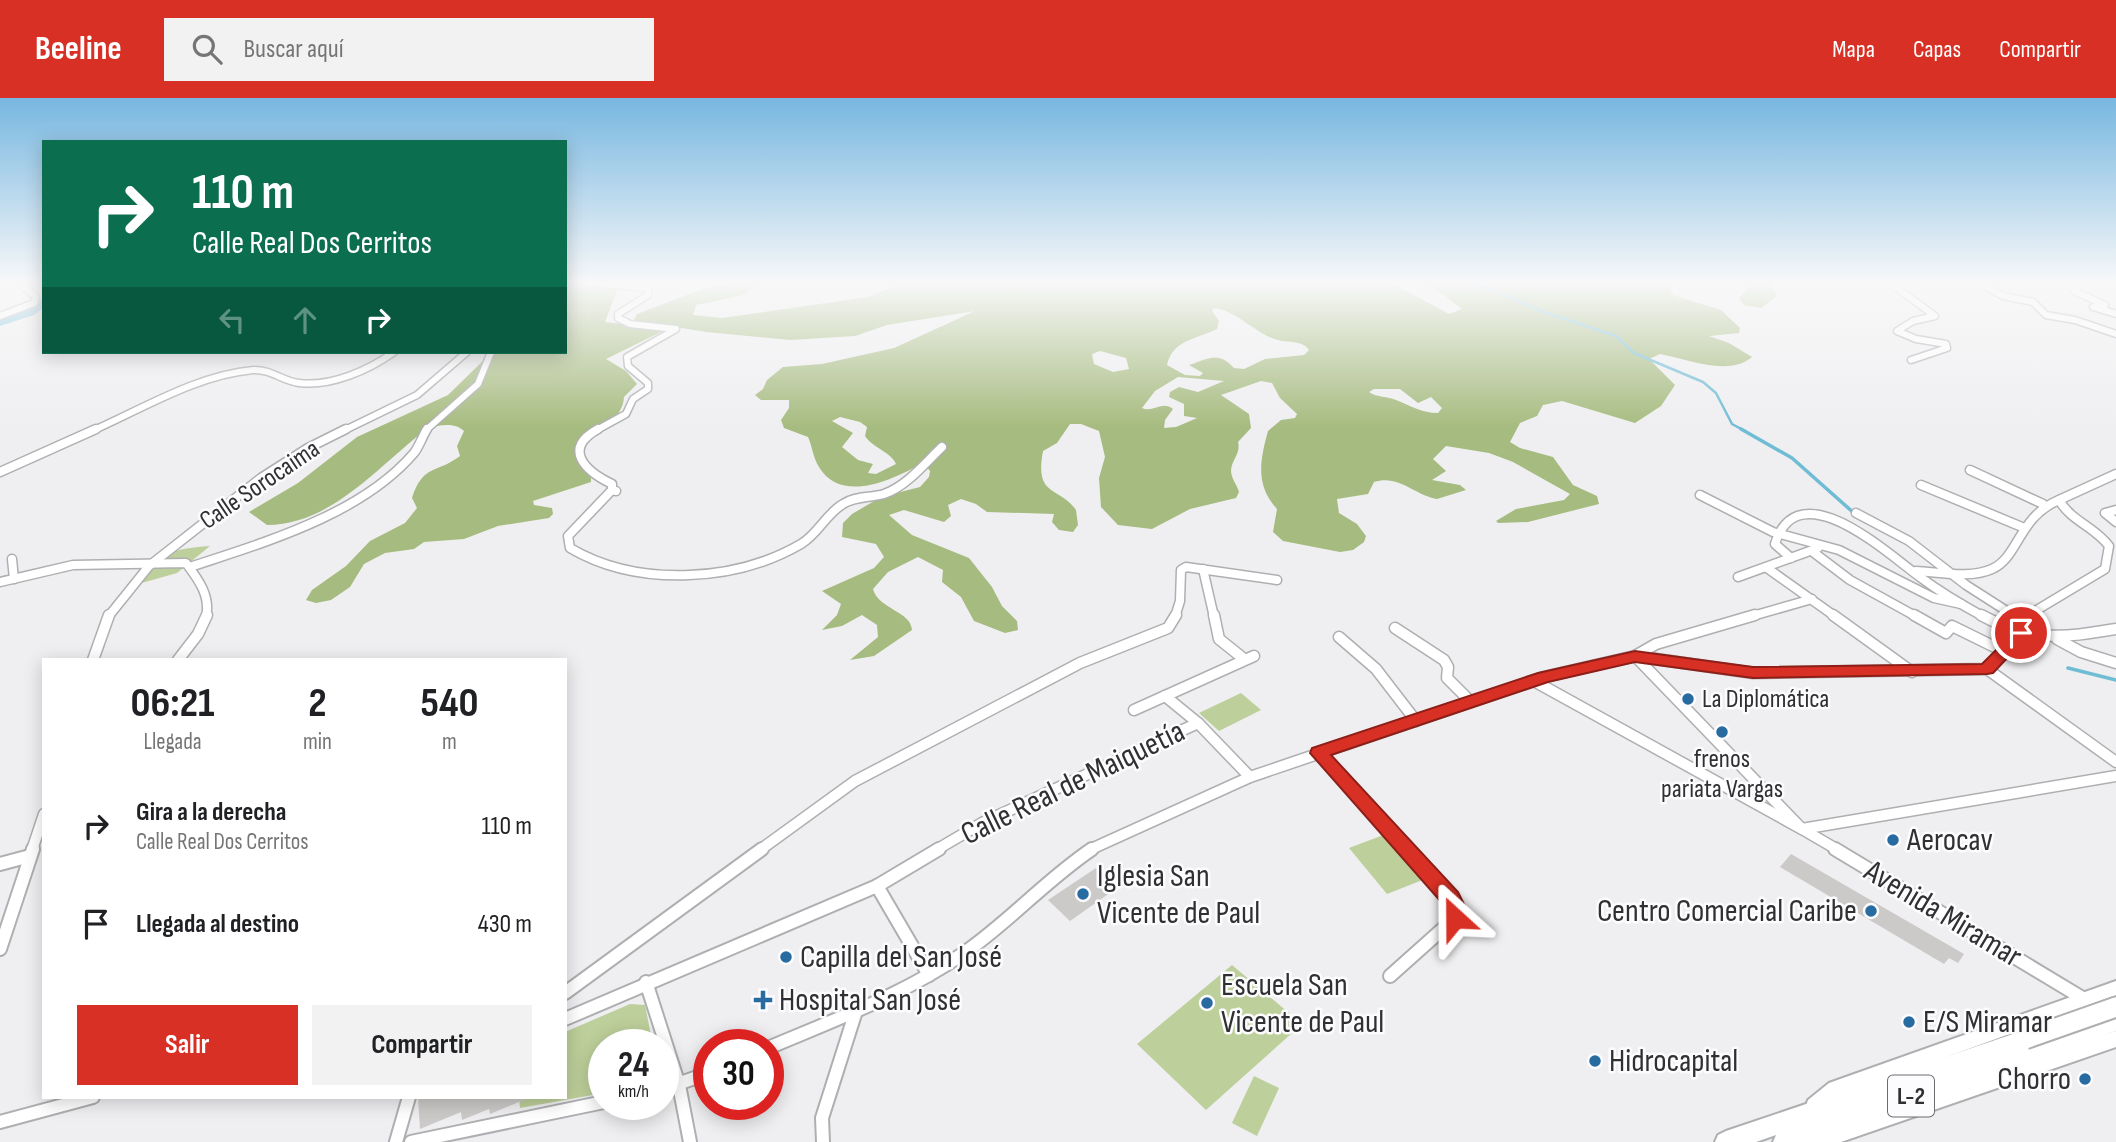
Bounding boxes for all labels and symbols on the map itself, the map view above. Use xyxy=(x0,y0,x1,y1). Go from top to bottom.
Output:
street label: Calle Sorocaima xyxy=(194,434,326,536)
pin xyxy=(1991,603,2051,663)
place label: La Diplomática xyxy=(1702,684,1829,715)
marker: La Diplomática xyxy=(1680,691,1696,707)
street label: Calle Real de Maiquetía xyxy=(955,712,1191,854)
marker: frenos pariata Vargas xyxy=(1714,724,1730,740)
place label: frenos pariata Vargas xyxy=(1661,744,1783,805)
place label: Aerocav xyxy=(1906,821,1993,860)
marker: Aerocav xyxy=(1885,832,1901,848)
street label: Avenida Miramar xyxy=(1856,851,2029,976)
place label: Iglesia San Vicente de Paul xyxy=(1097,857,1260,933)
position arrow xyxy=(1418,881,1492,955)
marker: Iglesia San Vicente de Paul xyxy=(1075,886,1091,902)
place label: Centro Comercial Caribe xyxy=(1597,892,1857,931)
marker: Centro Comercial Caribe xyxy=(1863,903,1879,919)
place label: Capilla del San José xyxy=(800,938,1002,977)
marker: Capilla del San José xyxy=(778,949,794,965)
place label: Escuela San Vicente de Paul xyxy=(1221,966,1384,1042)
place label: Hospital San José xyxy=(779,981,961,1020)
marker: Hospital San José xyxy=(753,990,773,1010)
marker: Escuela San Vicente de Paul xyxy=(1199,995,1215,1011)
place label: E/S Miramar xyxy=(1923,1003,2052,1042)
marker: E/S Miramar xyxy=(1901,1014,1917,1030)
speed limit sign: 30 xyxy=(693,1029,784,1120)
place label: Hidrocapital xyxy=(1609,1042,1738,1081)
marker: Hidrocapital xyxy=(1587,1053,1603,1069)
place label: Chorro xyxy=(1997,1060,2071,1099)
marker: Chorro xyxy=(2077,1071,2093,1087)
road number: L-2 xyxy=(1888,1076,1934,1116)

